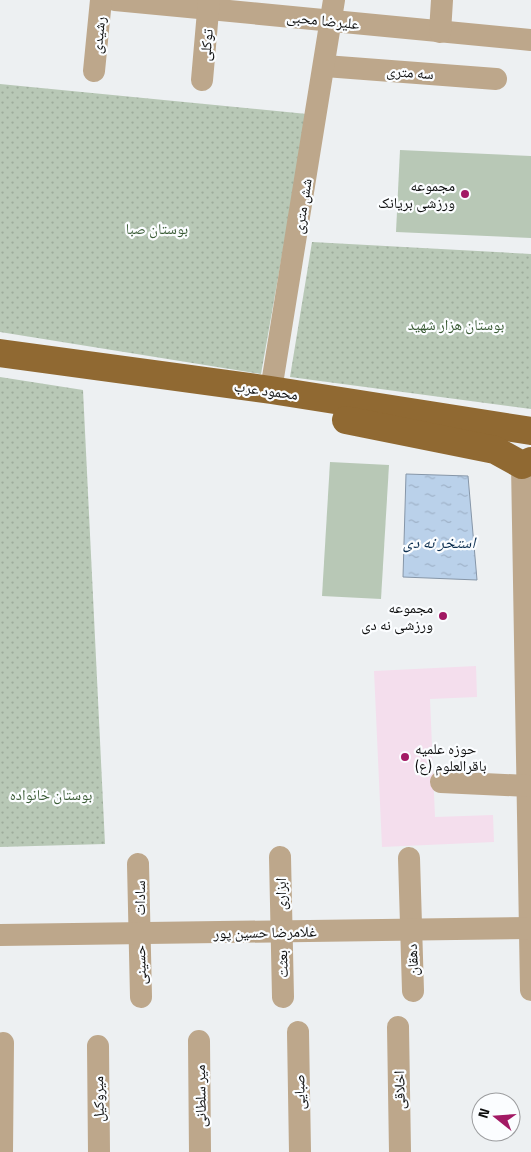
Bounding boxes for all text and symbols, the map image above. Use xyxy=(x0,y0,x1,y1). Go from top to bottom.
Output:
street label: علیرضا محبی xyxy=(285,5,361,35)
street label: رشیدی xyxy=(85,15,111,55)
street label: توکلی xyxy=(193,27,219,62)
street label: سه متری xyxy=(385,59,435,85)
place label: مجموعه ورزشی بریانک xyxy=(378,174,455,214)
street label: شش متری xyxy=(286,176,318,235)
marker: مجموعه ورزشی بریانک xyxy=(459,188,471,200)
park label: بوستان صبا xyxy=(126,217,188,240)
park label: بوستان هزار شهید xyxy=(408,313,504,336)
street label: محمود عرب xyxy=(232,374,300,406)
water label: استخر نه دی xyxy=(403,530,477,554)
place label: مجموعه ورزشی نه دی xyxy=(361,596,433,636)
marker: مجموعه ورزشی نه دی xyxy=(437,610,449,622)
place label: حوزه علمیه باقرالعلوم (ع) xyxy=(415,737,487,777)
marker: حوزه علمیه باقرالعلوم (ع) xyxy=(399,751,411,763)
park label: بوستان خانواده xyxy=(10,783,92,806)
street label: ابزاری xyxy=(269,878,292,910)
street label: سادات xyxy=(128,880,151,916)
street label: غلامرضا حسین پور xyxy=(212,920,317,944)
street label: دهقان xyxy=(400,943,424,977)
street label: حسینی xyxy=(128,944,152,985)
street label: بعثت xyxy=(270,950,294,978)
street label: میر سلطانی xyxy=(188,1064,212,1128)
street label: اخلاقی xyxy=(387,1070,411,1110)
street label: صبایی xyxy=(287,1074,311,1110)
street label: میروکیل xyxy=(86,1076,110,1122)
north arrow xyxy=(471,1092,521,1142)
text: N xyxy=(472,1105,495,1121)

